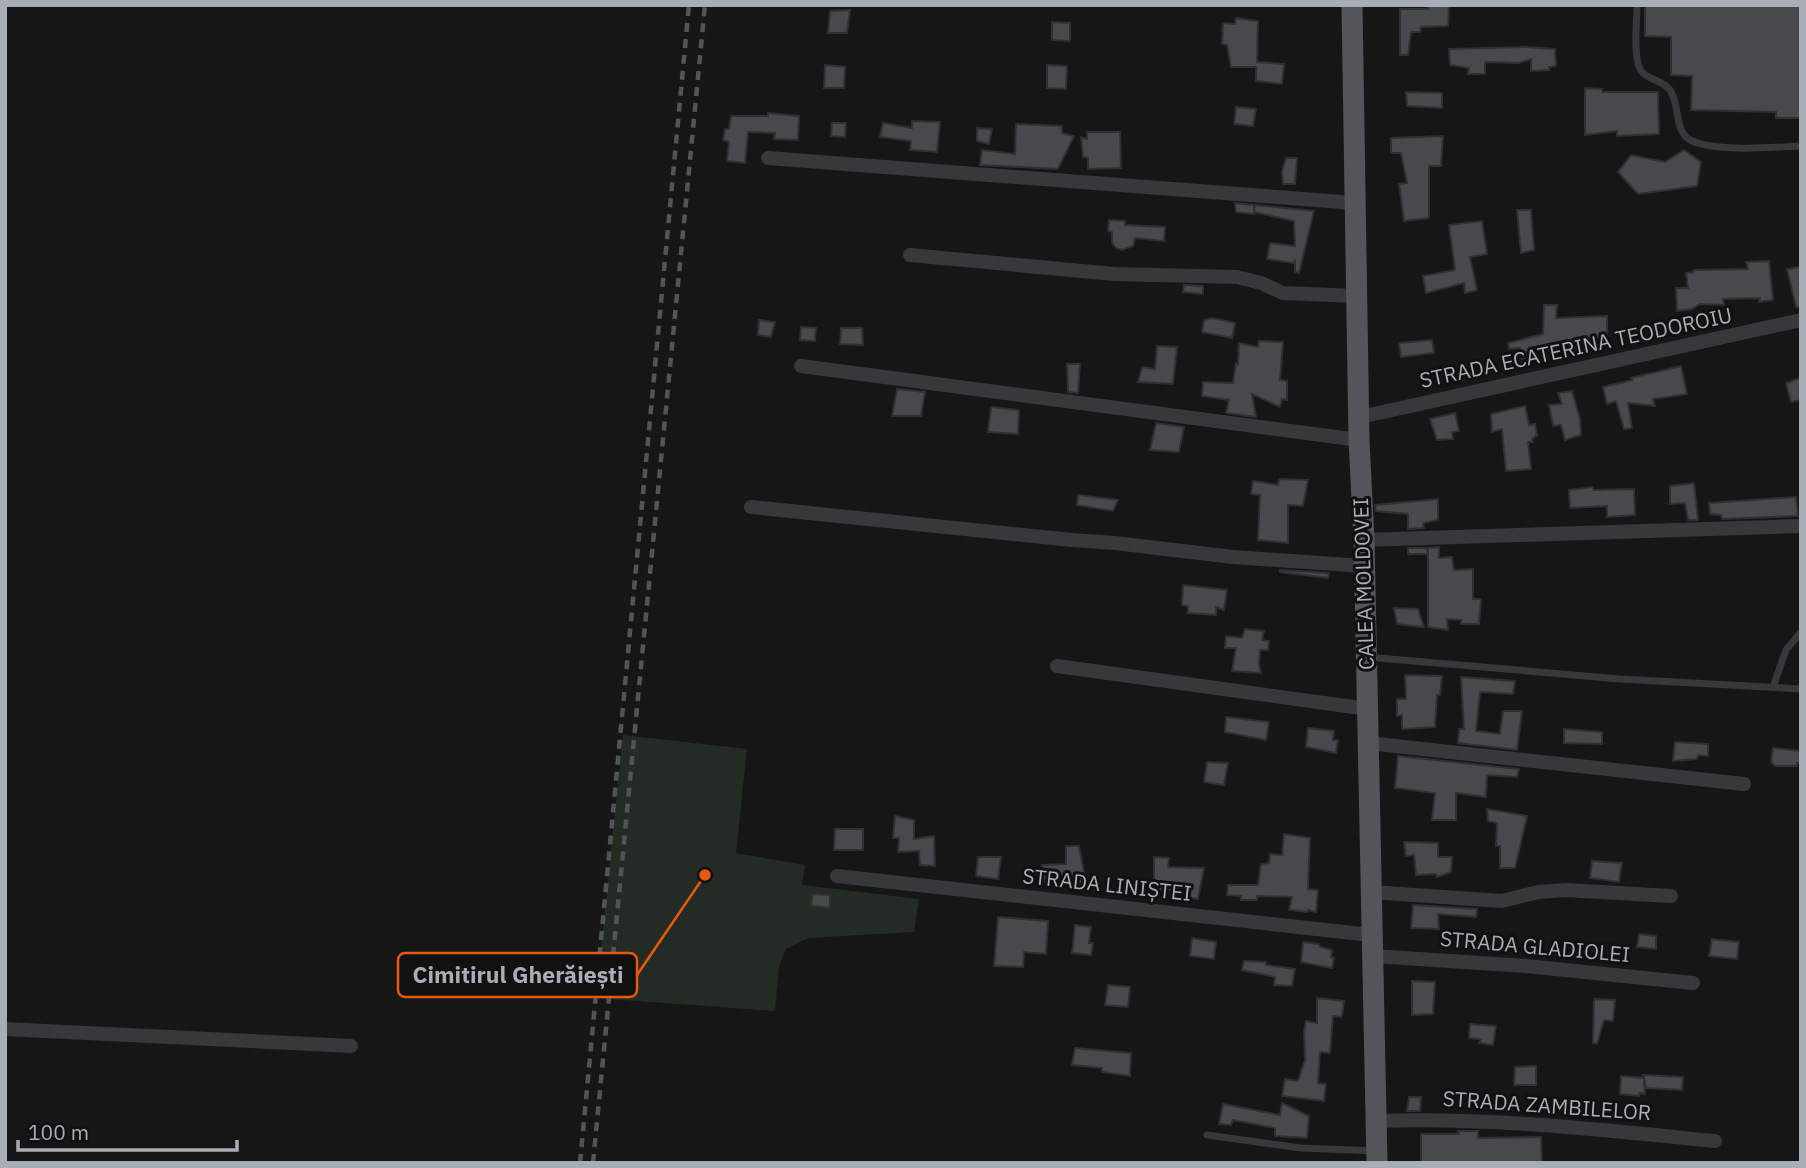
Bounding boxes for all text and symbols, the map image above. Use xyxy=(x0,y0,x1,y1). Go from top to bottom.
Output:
street label: STRADA ECATERINA TEODOROIU xyxy=(1417,300,1735,394)
street label: CALEA MOLDOVEI xyxy=(1346,497,1380,671)
street label: STRADA LINIȘTEI xyxy=(1021,861,1193,907)
street label: STRADA GLADIOLEI xyxy=(1439,924,1631,968)
callout: Cimitirul Gherăiești xyxy=(398,953,637,997)
text: Cimitirul Gherăiești xyxy=(412,959,624,989)
street label: STRADA ZAMBILELOR xyxy=(1442,1084,1652,1126)
scale bar xyxy=(18,1108,236,1152)
text: 100 m xyxy=(28,1118,89,1146)

